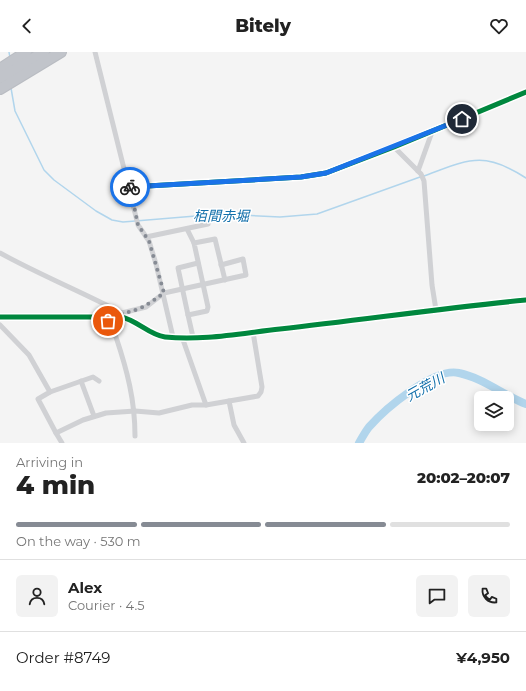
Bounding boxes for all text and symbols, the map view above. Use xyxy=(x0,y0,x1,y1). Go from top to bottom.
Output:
icon: back xyxy=(16,15,38,37)
text: Bitely xyxy=(235,15,291,37)
icon: heart xyxy=(488,15,510,37)
pin xyxy=(445,102,479,136)
icon: home xyxy=(451,108,473,130)
courier xyxy=(110,167,150,207)
icon: bike xyxy=(119,176,141,198)
water label: 栢間赤堀 xyxy=(193,207,251,225)
pin xyxy=(91,304,125,338)
icon: bag xyxy=(97,310,119,332)
water label: 元荒川 xyxy=(402,368,449,405)
map controls xyxy=(474,391,514,431)
button: layers xyxy=(474,391,514,431)
text: Arriving in xyxy=(16,454,83,470)
text: 20:02–20:07 xyxy=(417,468,510,487)
text: 4 min xyxy=(16,469,95,501)
text: On the way · 530 m xyxy=(16,533,141,549)
button: person xyxy=(16,575,58,617)
button: chat xyxy=(416,575,458,617)
button: phone xyxy=(468,575,510,617)
text: Alex xyxy=(68,578,102,597)
text: Courier · 4.5 xyxy=(68,597,145,613)
text: Order #8749 xyxy=(16,648,110,667)
text: ¥4,950 xyxy=(456,648,510,667)

